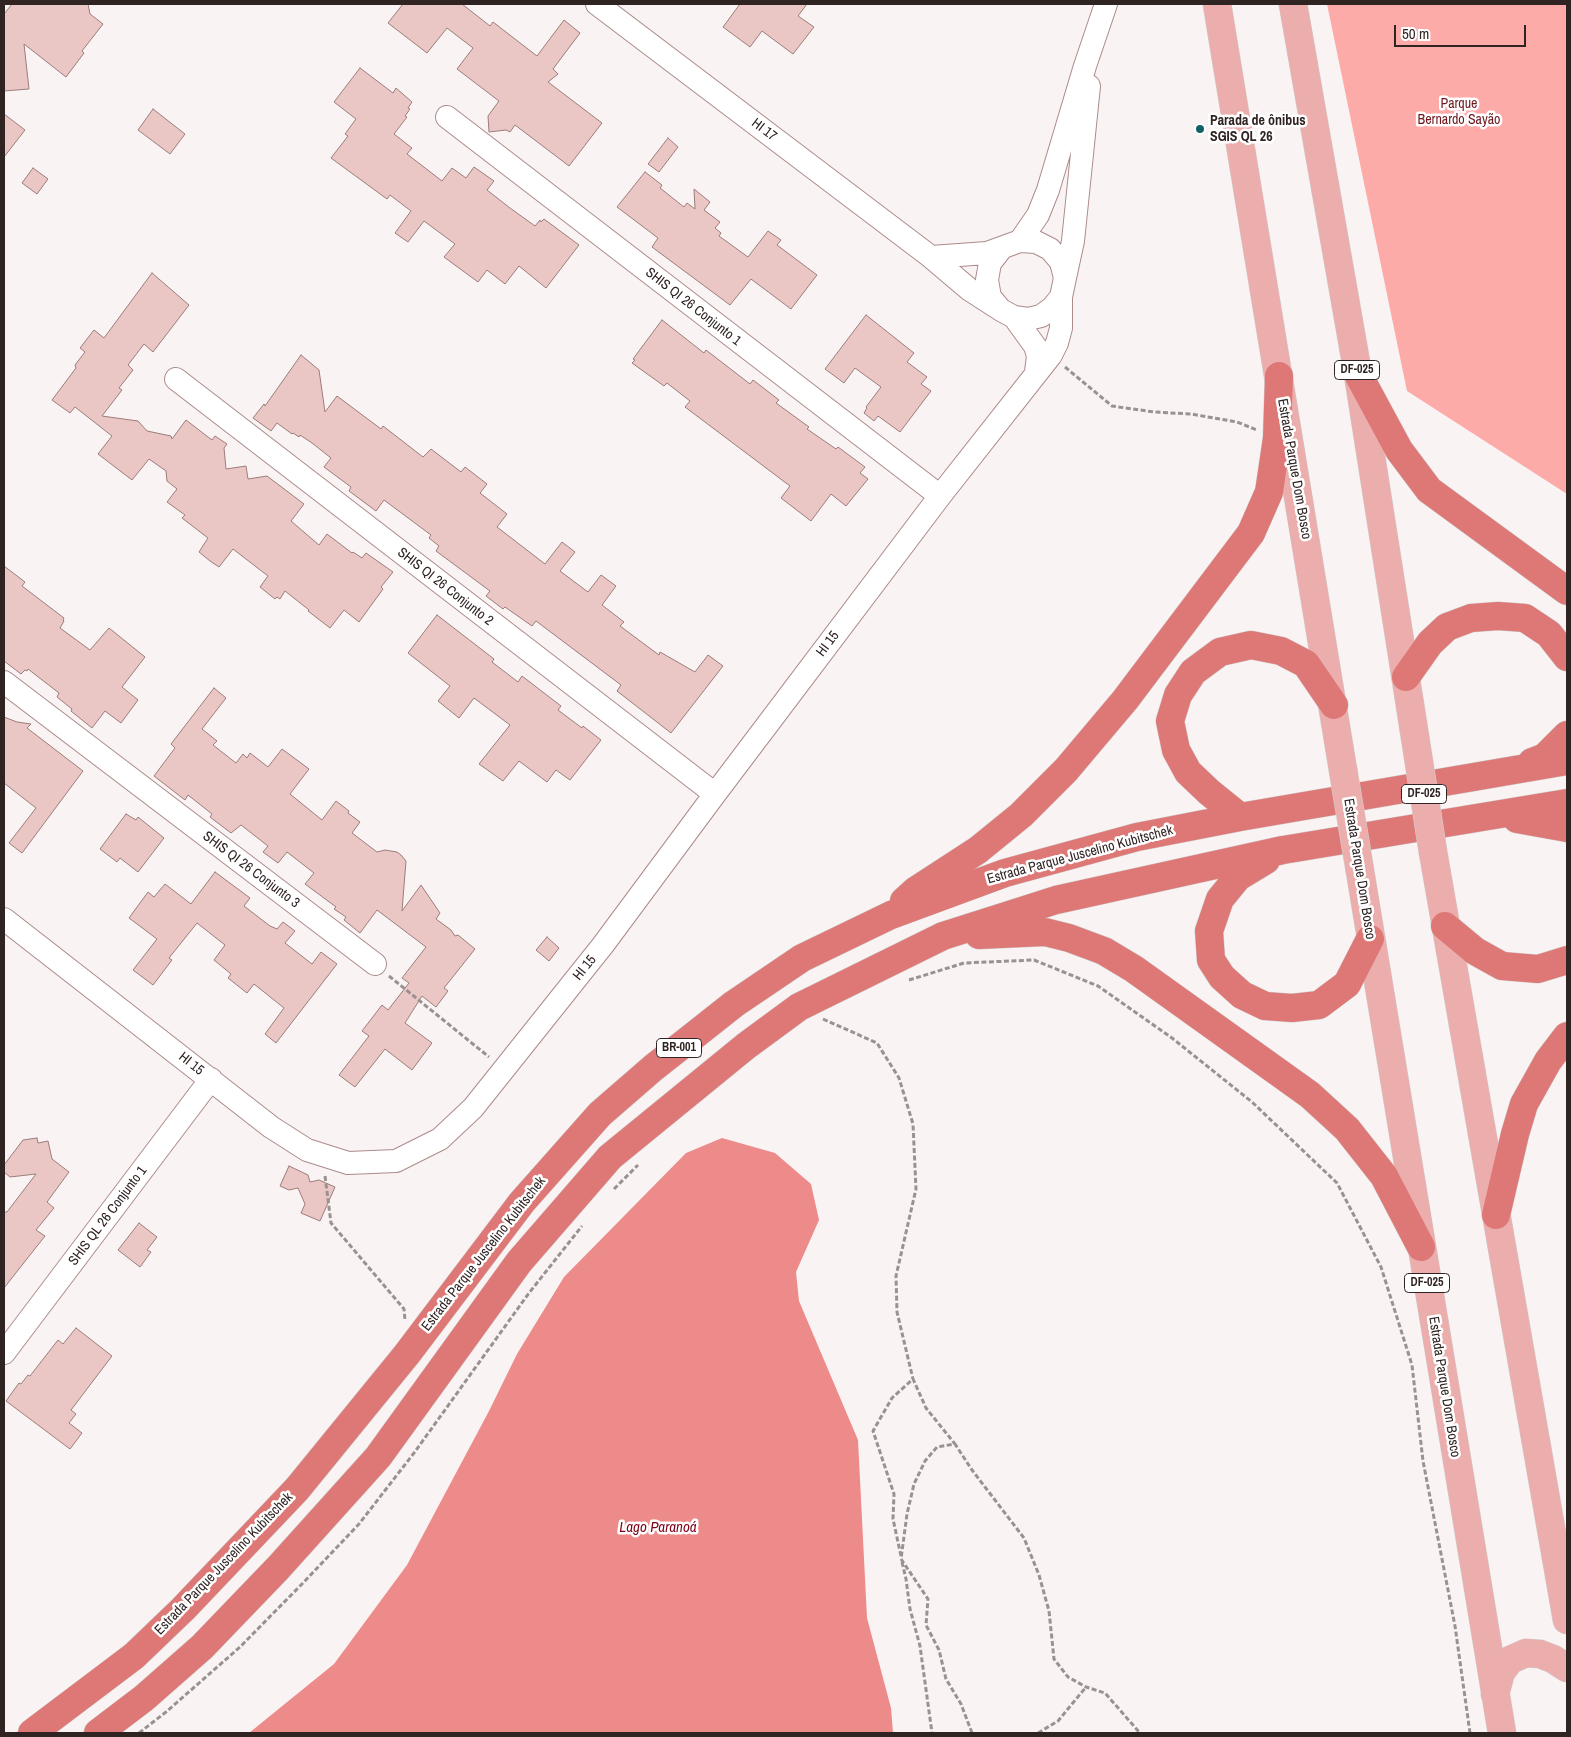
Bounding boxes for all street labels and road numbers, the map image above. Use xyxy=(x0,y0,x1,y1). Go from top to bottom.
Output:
street label: HI 17 xyxy=(748,115,780,145)
street label: SHIS QI 26 Conjunto 1 xyxy=(642,264,744,350)
road number: DF-025 xyxy=(1334,360,1380,380)
street label: Estrada Parque Dom Bosco xyxy=(1273,397,1315,541)
street label: SHIS QI 26 Conjunto 2 xyxy=(394,544,496,630)
street label: HI 15 xyxy=(813,628,843,660)
road number: DF-025 xyxy=(1402,784,1446,804)
street label: Estrada Parque Dom Bosco xyxy=(1340,797,1378,941)
street label: Estrada Parque Juscelino Kubitschek xyxy=(985,822,1175,888)
street label: SHIS QI 26 Conjunto 3 xyxy=(199,828,303,912)
street label: HI 15 xyxy=(570,952,600,984)
road number: BR-001 xyxy=(656,1038,702,1058)
street label: HI 15 xyxy=(175,1049,207,1079)
street label: SHIS QL 26 Conjunto 1 xyxy=(65,1163,151,1269)
street label: Estrada Parque Juscelino Kubitschek xyxy=(418,1173,550,1335)
road number: DF-025 xyxy=(1404,1274,1450,1292)
street label: Estrada Parque Dom Bosco xyxy=(1425,1315,1463,1459)
street label: Estrada Parque Juscelino Kubitschek xyxy=(151,1489,297,1639)

